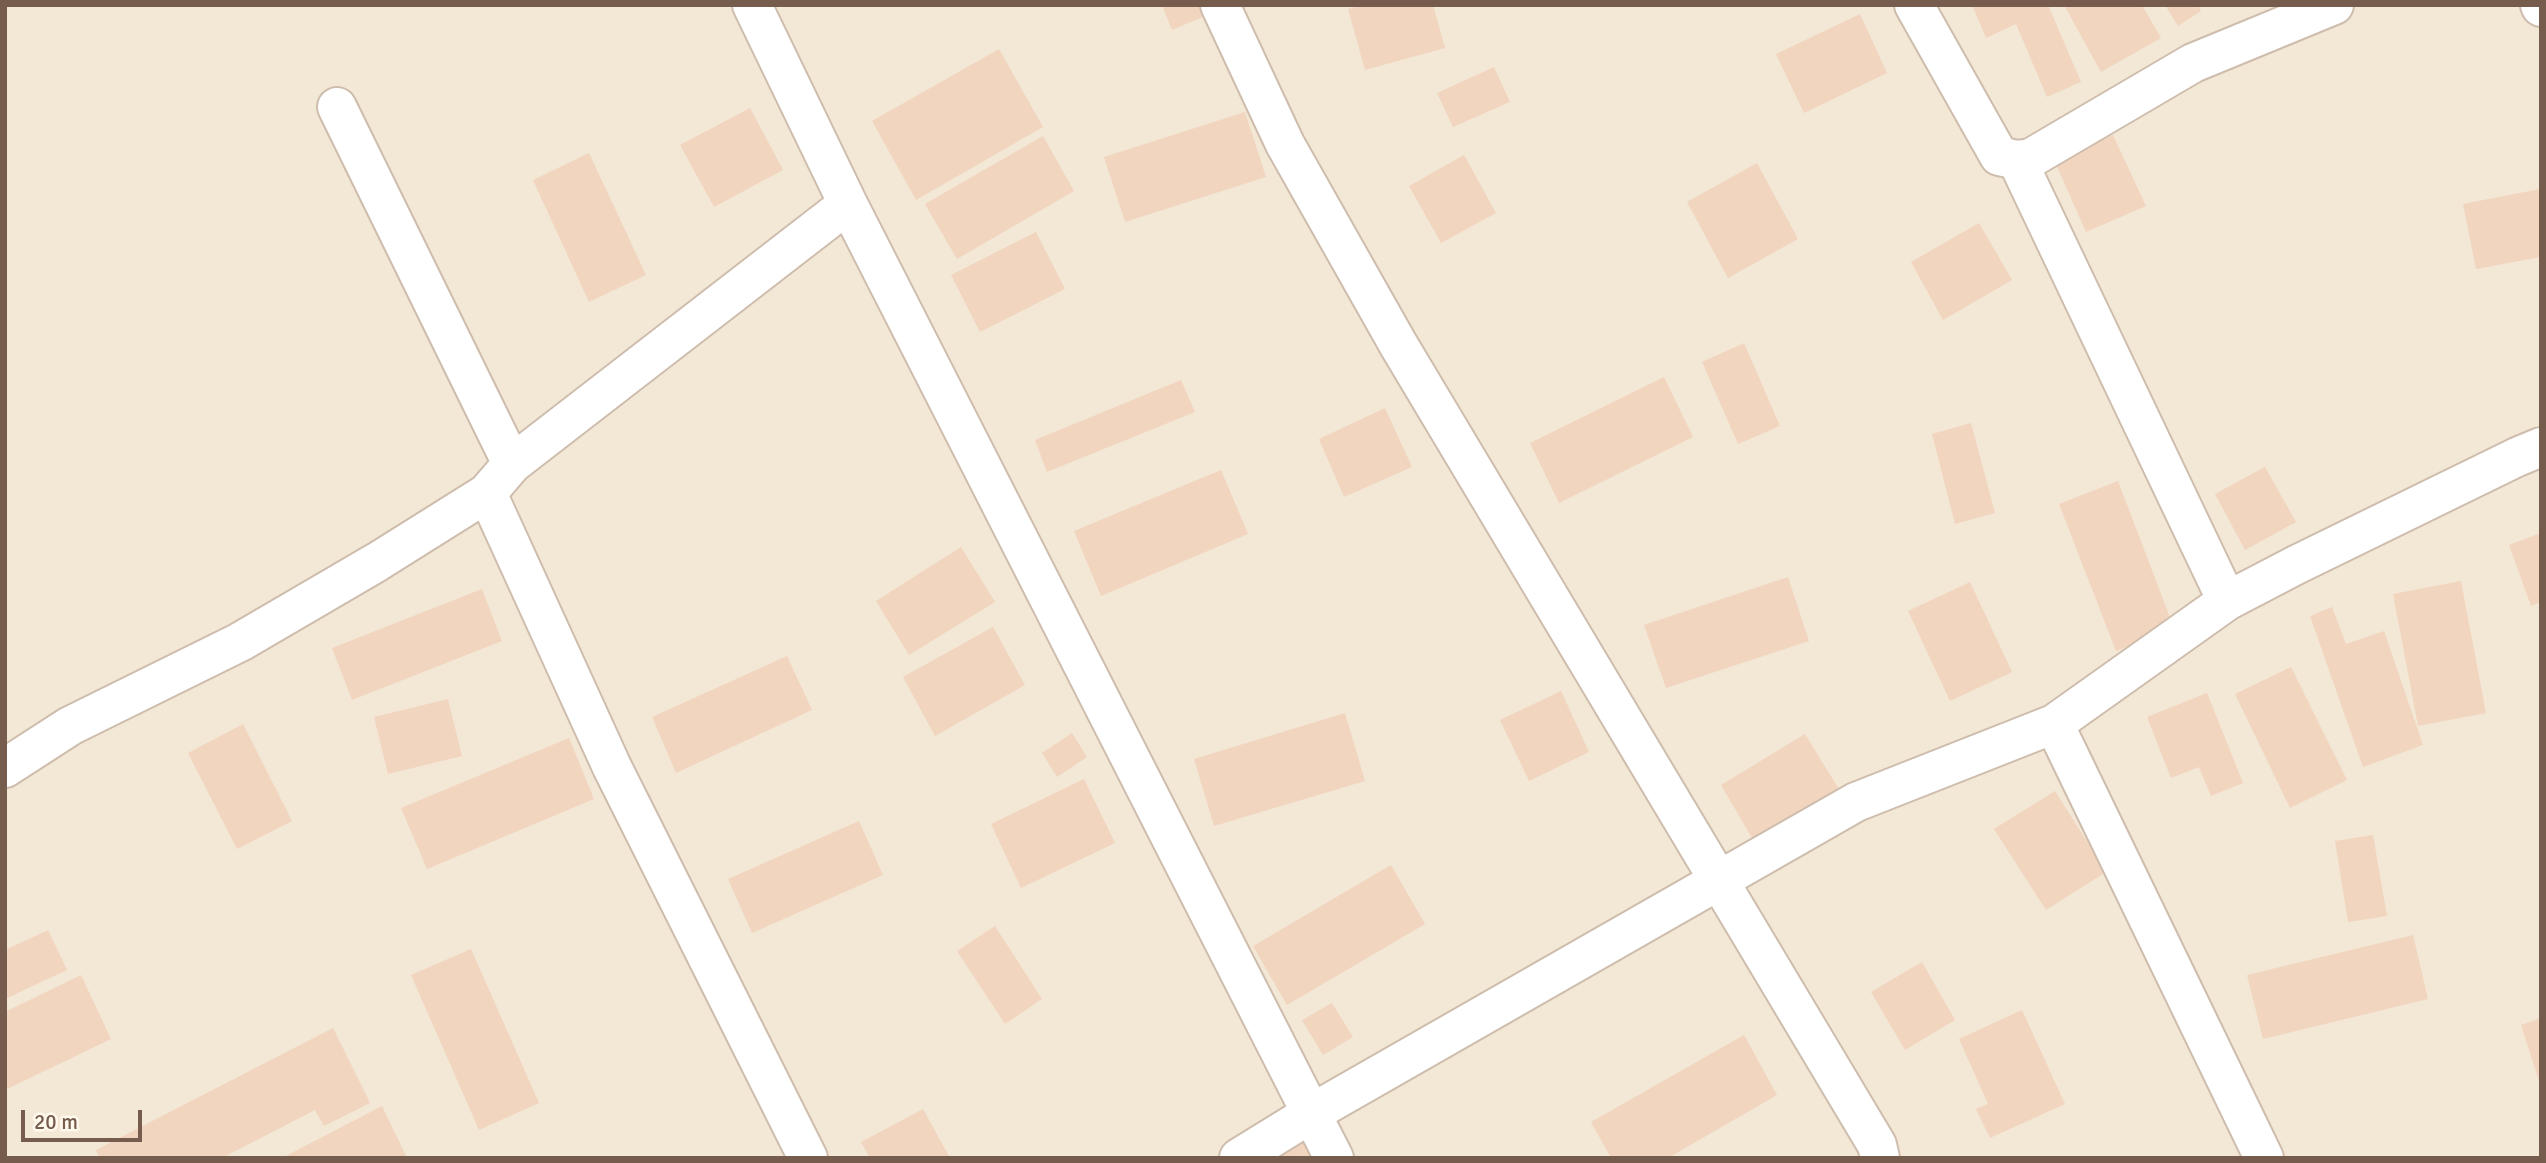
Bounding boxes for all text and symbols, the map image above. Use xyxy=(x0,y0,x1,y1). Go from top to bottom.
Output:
scale bar xyxy=(24,1096,145,1140)
text: 20 m xyxy=(34,1109,78,1135)

